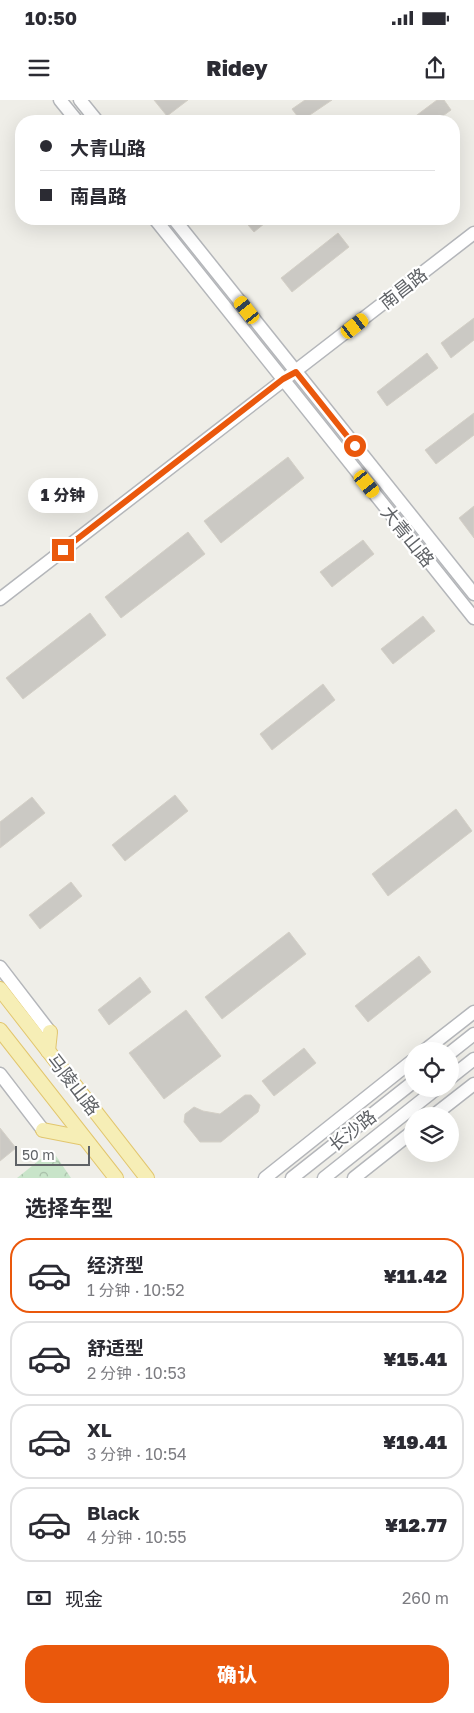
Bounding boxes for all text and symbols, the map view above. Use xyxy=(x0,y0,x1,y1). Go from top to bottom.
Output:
text: 10:50 xyxy=(25,6,77,29)
icon: menu xyxy=(25,54,53,82)
text: Ridey xyxy=(206,54,268,81)
icon: share xyxy=(421,54,449,82)
text: 大青山路 xyxy=(70,136,146,159)
text: 南昌路 xyxy=(70,184,127,207)
street label: 南昌路 xyxy=(375,263,431,313)
car xyxy=(231,294,262,326)
car xyxy=(338,311,371,341)
route start xyxy=(344,435,366,457)
car xyxy=(351,468,382,500)
callout: 1 分钟 xyxy=(28,478,98,512)
text: 1 分钟 xyxy=(41,485,85,505)
street label: 大青山路 xyxy=(377,501,439,571)
route end xyxy=(52,539,74,561)
map controls xyxy=(404,1042,459,1162)
button: locate xyxy=(404,1042,459,1097)
street label: 马陵山路 xyxy=(43,1049,105,1119)
street label: 长沙路 xyxy=(324,1105,380,1155)
button: layers xyxy=(404,1107,459,1162)
scale bar xyxy=(15,1143,90,1166)
text: 50 m xyxy=(22,1146,55,1163)
text: 选择车型 xyxy=(25,1194,113,1221)
icon: car xyxy=(27,1253,72,1298)
text: 经济型 xyxy=(87,1253,144,1276)
text: ¥11.42 xyxy=(383,1264,447,1287)
text: 1 分钟 · 10:52 xyxy=(87,1280,185,1300)
icon: car xyxy=(27,1336,72,1381)
text: 舒适型 xyxy=(87,1336,144,1359)
text: ¥15.41 xyxy=(383,1347,447,1370)
text: 2 分钟 · 10:53 xyxy=(87,1363,186,1383)
text: XL xyxy=(87,1418,112,1441)
icon: car xyxy=(27,1419,72,1464)
text: ¥19.41 xyxy=(383,1430,447,1453)
text: 3 分钟 · 10:54 xyxy=(87,1444,187,1464)
text: Black xyxy=(87,1501,140,1524)
icon: car xyxy=(27,1502,72,1547)
text: ¥12.77 xyxy=(385,1513,447,1536)
text: 4 分钟 · 10:55 xyxy=(87,1527,187,1547)
icon: cash xyxy=(25,1584,53,1612)
text: 现金 xyxy=(65,1587,103,1610)
text: 260 m xyxy=(402,1588,449,1608)
button: 确认 xyxy=(25,1645,449,1703)

